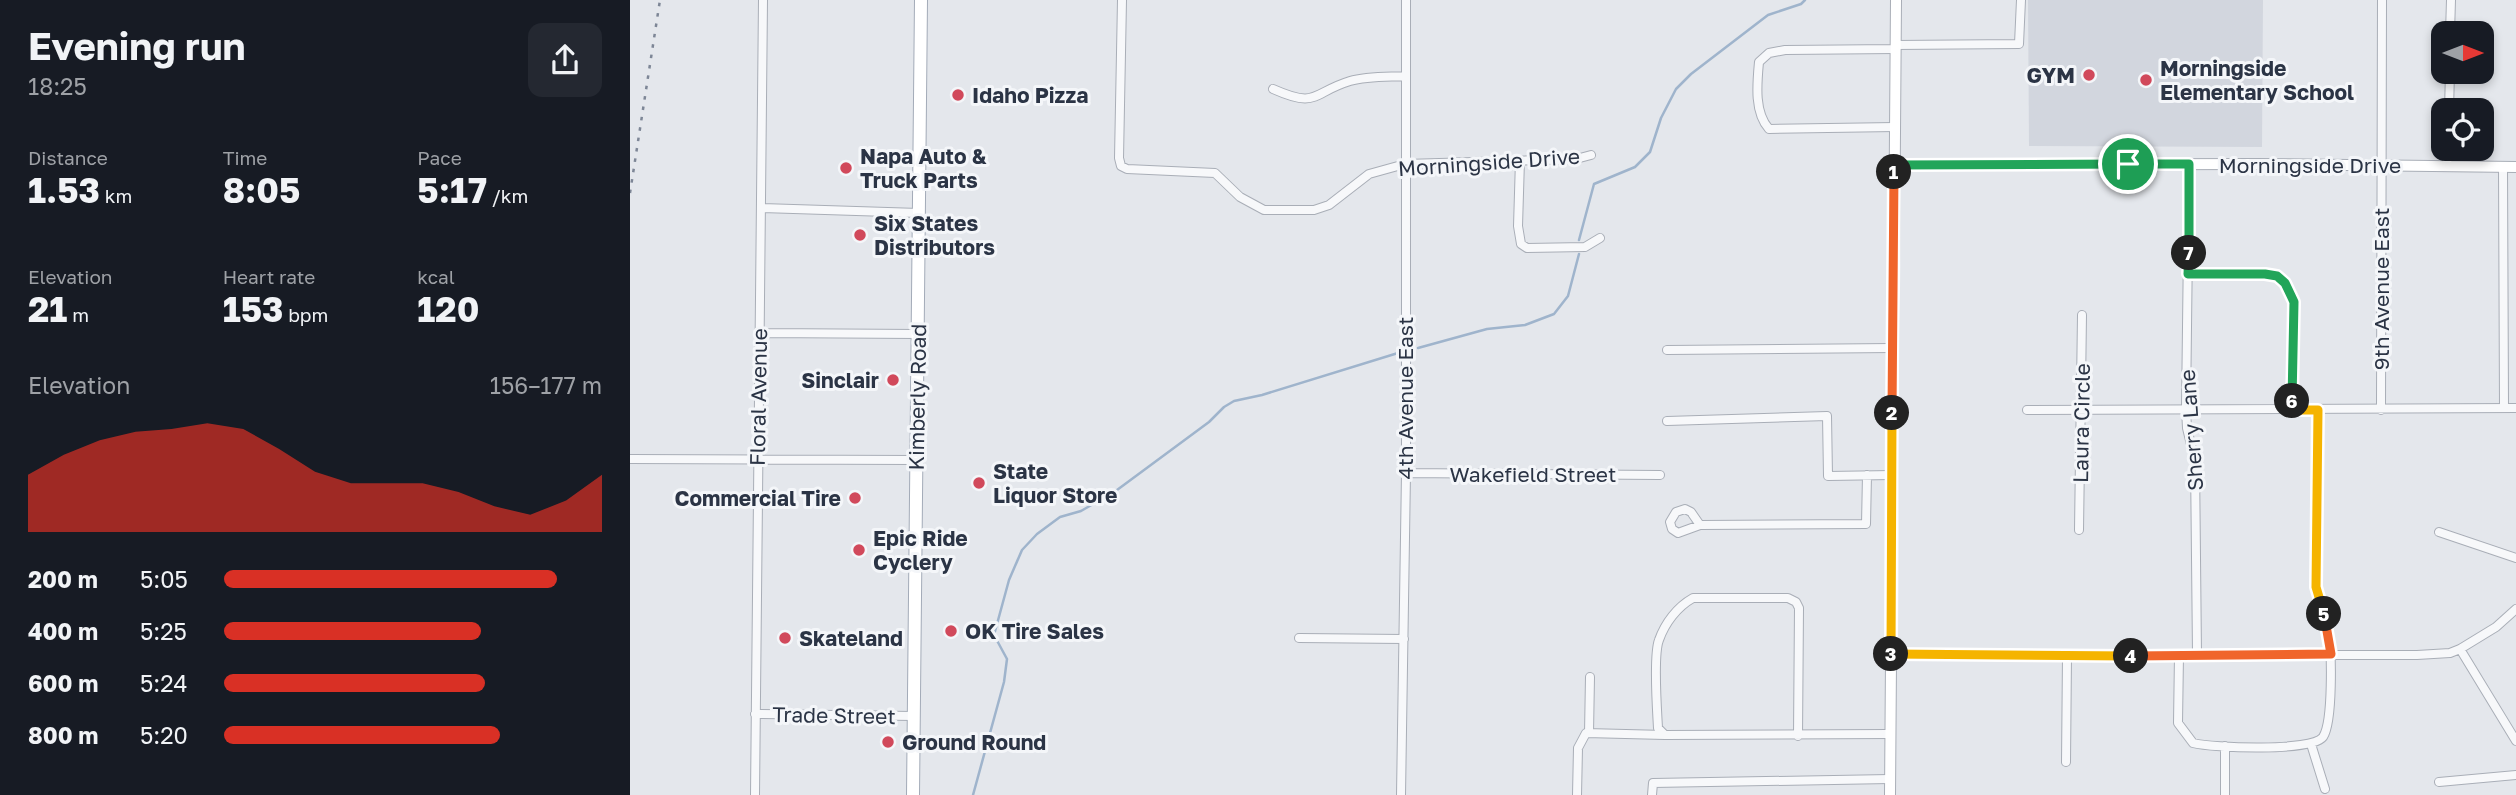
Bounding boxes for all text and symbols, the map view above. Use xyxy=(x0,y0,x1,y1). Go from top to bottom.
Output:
north arrow xyxy=(2431,21,2494,84)
map controls xyxy=(2431,21,2494,161)
text: Evening run xyxy=(28,23,246,68)
button: share xyxy=(528,23,602,97)
place label: Morningside Elementary School xyxy=(2160,55,2354,105)
place label: GYM xyxy=(2027,62,2075,88)
marker: GYM xyxy=(2081,67,2097,83)
text: 18:25 xyxy=(28,72,87,100)
marker: Morningside Elementary School xyxy=(2138,72,2154,88)
place label: Idaho Pizza xyxy=(972,82,1088,108)
marker: Idaho Pizza xyxy=(950,87,966,103)
button: locate xyxy=(2431,98,2494,161)
pin xyxy=(2098,134,2158,194)
place label: Napa Auto & Truck Parts xyxy=(860,143,987,193)
street label: Morningside Drive xyxy=(1397,143,1581,181)
icon: arrive xyxy=(2109,145,2147,183)
text: Distance xyxy=(28,146,108,169)
text: Time xyxy=(223,146,267,169)
text: Pace xyxy=(417,146,462,169)
street label: Morningside Drive xyxy=(2219,152,2401,178)
pin: 1 xyxy=(1876,154,1912,190)
marker: Napa Auto & Truck Parts xyxy=(838,160,854,176)
text: 1 xyxy=(1889,160,1898,183)
text: 1.53 xyxy=(28,169,100,211)
text: 8:05 xyxy=(223,169,300,211)
text: 5:17 xyxy=(417,169,487,211)
text: km xyxy=(100,184,132,207)
text: /km xyxy=(487,184,528,207)
street label: 9th Avenue East xyxy=(2368,208,2394,370)
place label: Six States Distributors xyxy=(874,210,995,260)
marker: Six States Distributors xyxy=(852,227,868,243)
pin: 7 xyxy=(2172,236,2206,270)
text: 7 xyxy=(2183,241,2194,264)
text: Elevation xyxy=(28,265,113,288)
text: Heart rate xyxy=(223,265,315,288)
text: kcal xyxy=(417,265,455,288)
text: 21 xyxy=(28,288,67,330)
text: 153 xyxy=(223,288,283,330)
text: 120 xyxy=(417,288,479,330)
text: m xyxy=(67,303,89,326)
text: bpm xyxy=(283,303,328,326)
street label: 4th Avenue East xyxy=(1392,317,1418,479)
street label: Kimberly Road xyxy=(903,323,931,471)
street label: Floral Avenue xyxy=(744,328,772,466)
street label: Laura Circle xyxy=(2067,363,2095,483)
place label: Sinclair xyxy=(801,367,879,393)
street label: Sherry Lane xyxy=(2174,368,2208,492)
text: Elevation xyxy=(28,371,130,399)
text: 156–177 m xyxy=(490,371,602,399)
marker: Sinclair xyxy=(885,372,901,388)
pin: 6 xyxy=(2274,384,2310,418)
text: 6 xyxy=(2285,389,2298,412)
pin: 2 xyxy=(1874,396,1910,430)
text: 2 xyxy=(1886,401,1897,424)
place label: State Liquor Store xyxy=(993,458,1117,508)
street label: Wakefield Street xyxy=(1450,461,1616,487)
marker: State Liquor Store xyxy=(971,475,987,491)
place label: Commercial Tire xyxy=(675,485,841,511)
marker: Commercial Tire xyxy=(847,490,863,506)
place label: Epic Ride Cyclery xyxy=(873,525,968,575)
marker: Epic Ride Cyclery xyxy=(851,542,867,558)
text: 200 m xyxy=(28,565,98,593)
text: 5:05 xyxy=(140,565,188,593)
pin: 5 xyxy=(2306,596,2342,632)
text: 5 xyxy=(2318,602,2329,625)
text: 400 m xyxy=(28,617,98,645)
text: 5:25 xyxy=(140,617,187,645)
place label: OK Tire Sales xyxy=(965,618,1104,644)
marker: OK Tire Sales xyxy=(943,623,959,639)
place label: Skateland xyxy=(799,625,903,651)
marker: Skateland xyxy=(777,630,793,646)
pin: 3 xyxy=(1874,636,1908,672)
pin: 4 xyxy=(2114,638,2148,674)
text: 3 xyxy=(1885,642,1896,665)
text: 4 xyxy=(2125,644,2136,667)
text: 600 m xyxy=(28,669,98,697)
text: 5:24 xyxy=(140,669,188,697)
street label: Trade Street xyxy=(772,701,896,729)
text: 800 m xyxy=(28,721,99,749)
text: 5:20 xyxy=(140,721,188,749)
place label: Ground Round xyxy=(902,729,1046,755)
marker: Ground Round xyxy=(880,734,896,750)

